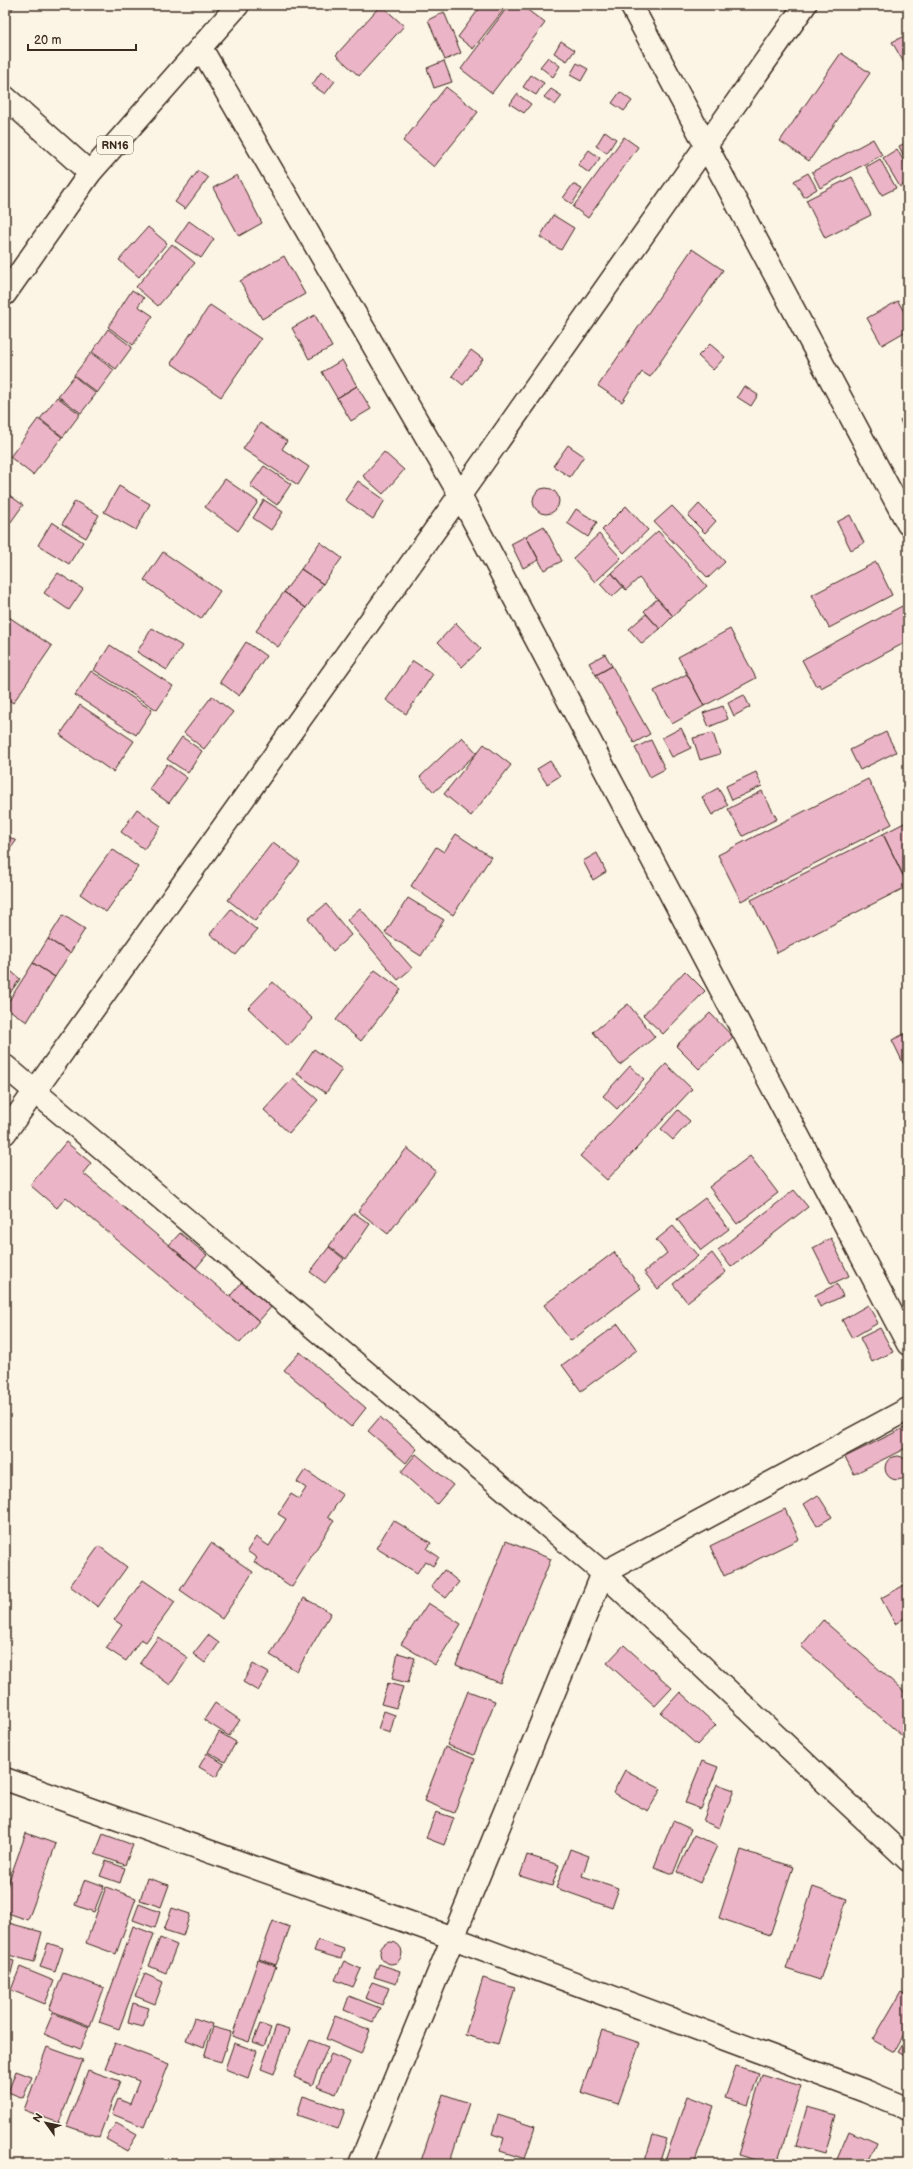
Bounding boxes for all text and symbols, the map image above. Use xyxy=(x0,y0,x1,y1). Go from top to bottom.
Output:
scale bar xyxy=(28,26,136,52)
text: 20 m xyxy=(34,33,61,48)
road number: RN16 xyxy=(97,136,133,154)
north arrow xyxy=(26,2103,66,2143)
text: N xyxy=(30,2111,46,2125)

